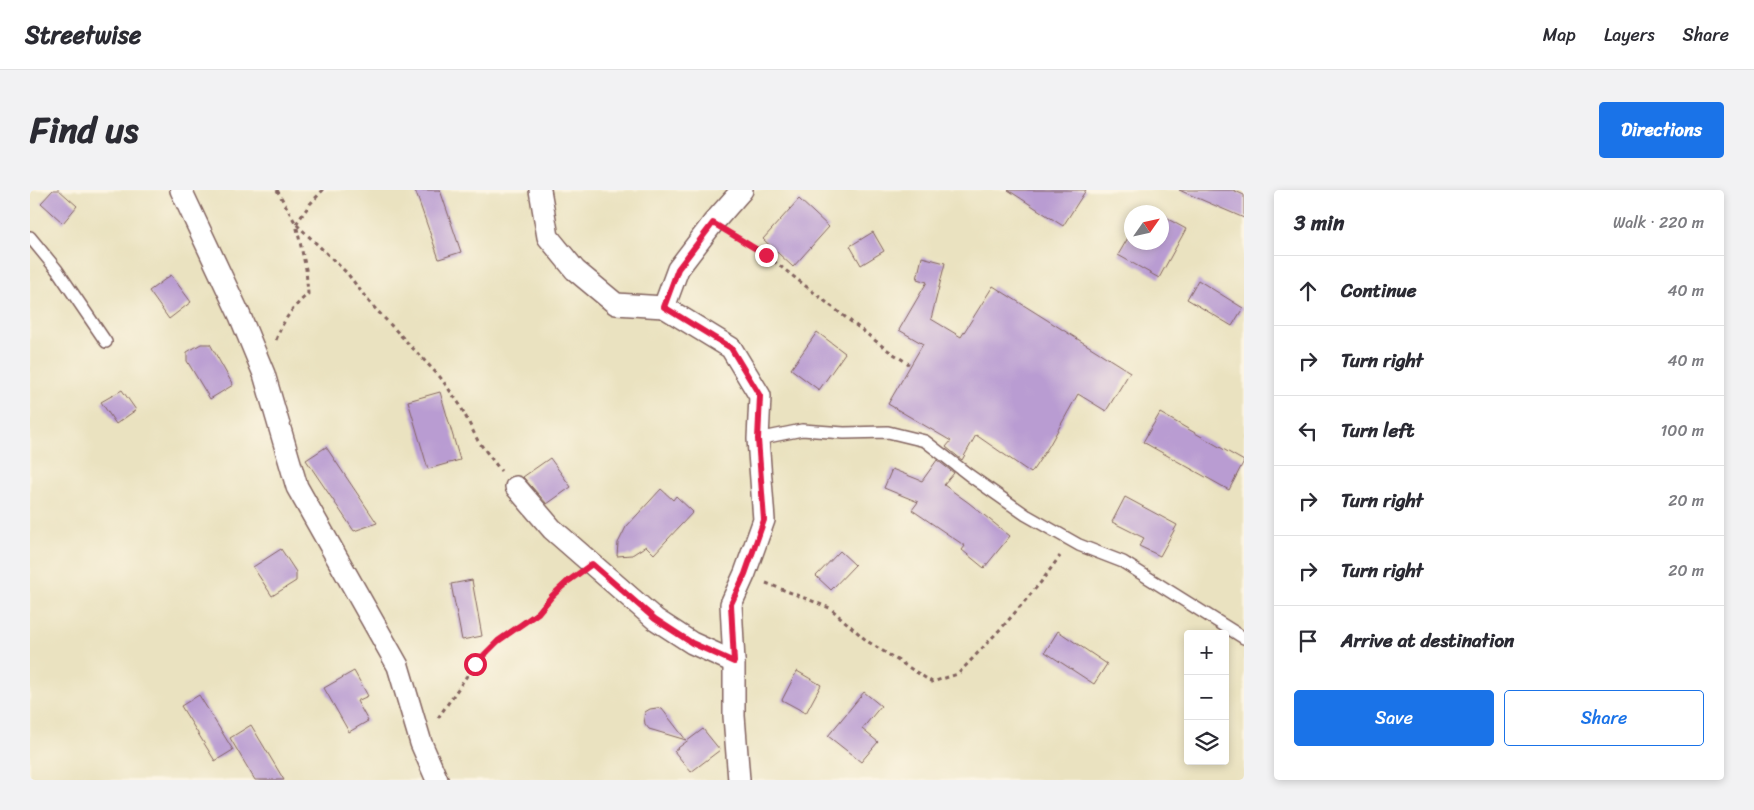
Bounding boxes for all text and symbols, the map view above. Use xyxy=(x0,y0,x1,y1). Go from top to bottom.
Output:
text: Streetwise xyxy=(25,14,141,56)
text: Map xyxy=(1543,19,1576,51)
text: Layers xyxy=(1604,19,1655,51)
text: Share xyxy=(1683,19,1729,51)
text: Find us xyxy=(30,99,138,161)
button: Directions xyxy=(1599,102,1724,158)
text: 3 min xyxy=(1294,204,1344,242)
north arrow xyxy=(1124,205,1169,250)
text: Walk · 220 m xyxy=(1613,208,1704,237)
route end xyxy=(755,244,778,267)
text: Continue xyxy=(1341,274,1417,307)
text: 40 m xyxy=(1667,276,1704,305)
icon: ahead xyxy=(1294,277,1322,305)
text: Turn right xyxy=(1341,344,1423,377)
text: 40 m xyxy=(1667,346,1704,375)
icon: right xyxy=(1294,347,1322,375)
text: Turn left xyxy=(1341,414,1414,447)
text: 100 m xyxy=(1660,416,1704,445)
icon: left xyxy=(1294,417,1322,445)
text: Turn right xyxy=(1341,484,1423,517)
text: 20 m xyxy=(1668,486,1704,515)
icon: right xyxy=(1294,487,1322,515)
text: Turn right xyxy=(1341,554,1423,587)
text: 20 m xyxy=(1668,556,1704,585)
icon: right xyxy=(1294,557,1322,585)
text: Arrive at destination xyxy=(1341,624,1514,657)
icon: arrive xyxy=(1294,627,1322,655)
map controls xyxy=(1184,630,1229,765)
button: + xyxy=(1184,630,1229,675)
route start xyxy=(464,653,487,676)
button: − xyxy=(1184,675,1229,720)
button: Save xyxy=(1294,690,1494,746)
button: Share xyxy=(1504,690,1704,746)
button: layers xyxy=(1184,720,1229,765)

